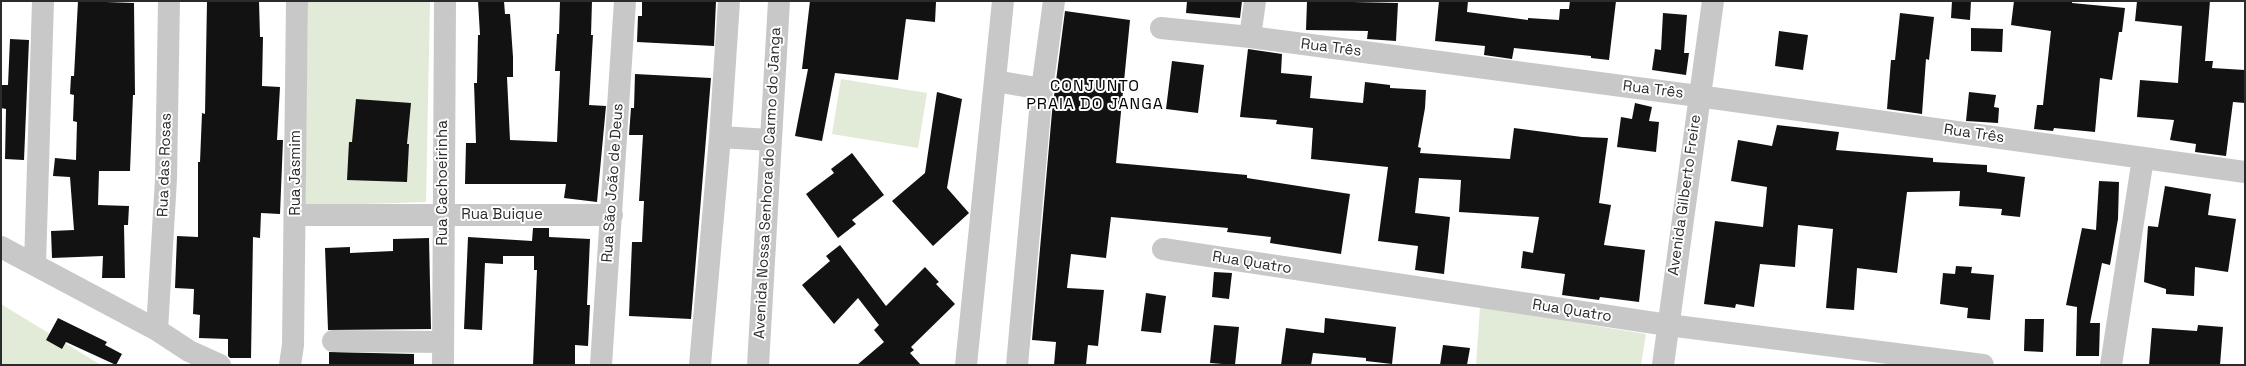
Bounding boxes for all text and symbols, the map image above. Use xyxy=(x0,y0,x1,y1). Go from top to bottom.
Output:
street label: Avenida Nossa Senhora do Carmo do Janga xyxy=(751,27,785,339)
street label: Rua Três xyxy=(1300,35,1362,61)
district label: CONJUNTO PRAIA DO JANGA xyxy=(1026,77,1164,115)
street label: Rua Três xyxy=(1622,77,1684,103)
street label: Rua São João de Deus xyxy=(598,103,628,263)
street label: Rua das Rosas xyxy=(154,113,176,217)
street label: Avenida Gilberto Freire xyxy=(1665,113,1705,277)
street label: Rua Cachoeirinha xyxy=(434,120,452,246)
street label: Rua Três xyxy=(1943,121,2005,147)
street label: Rua Jasmim xyxy=(287,130,305,216)
street label: Rua Buique xyxy=(461,206,543,224)
street label: Rua Quatro xyxy=(1211,248,1293,278)
street label: Rua Quatro xyxy=(1531,296,1613,326)

